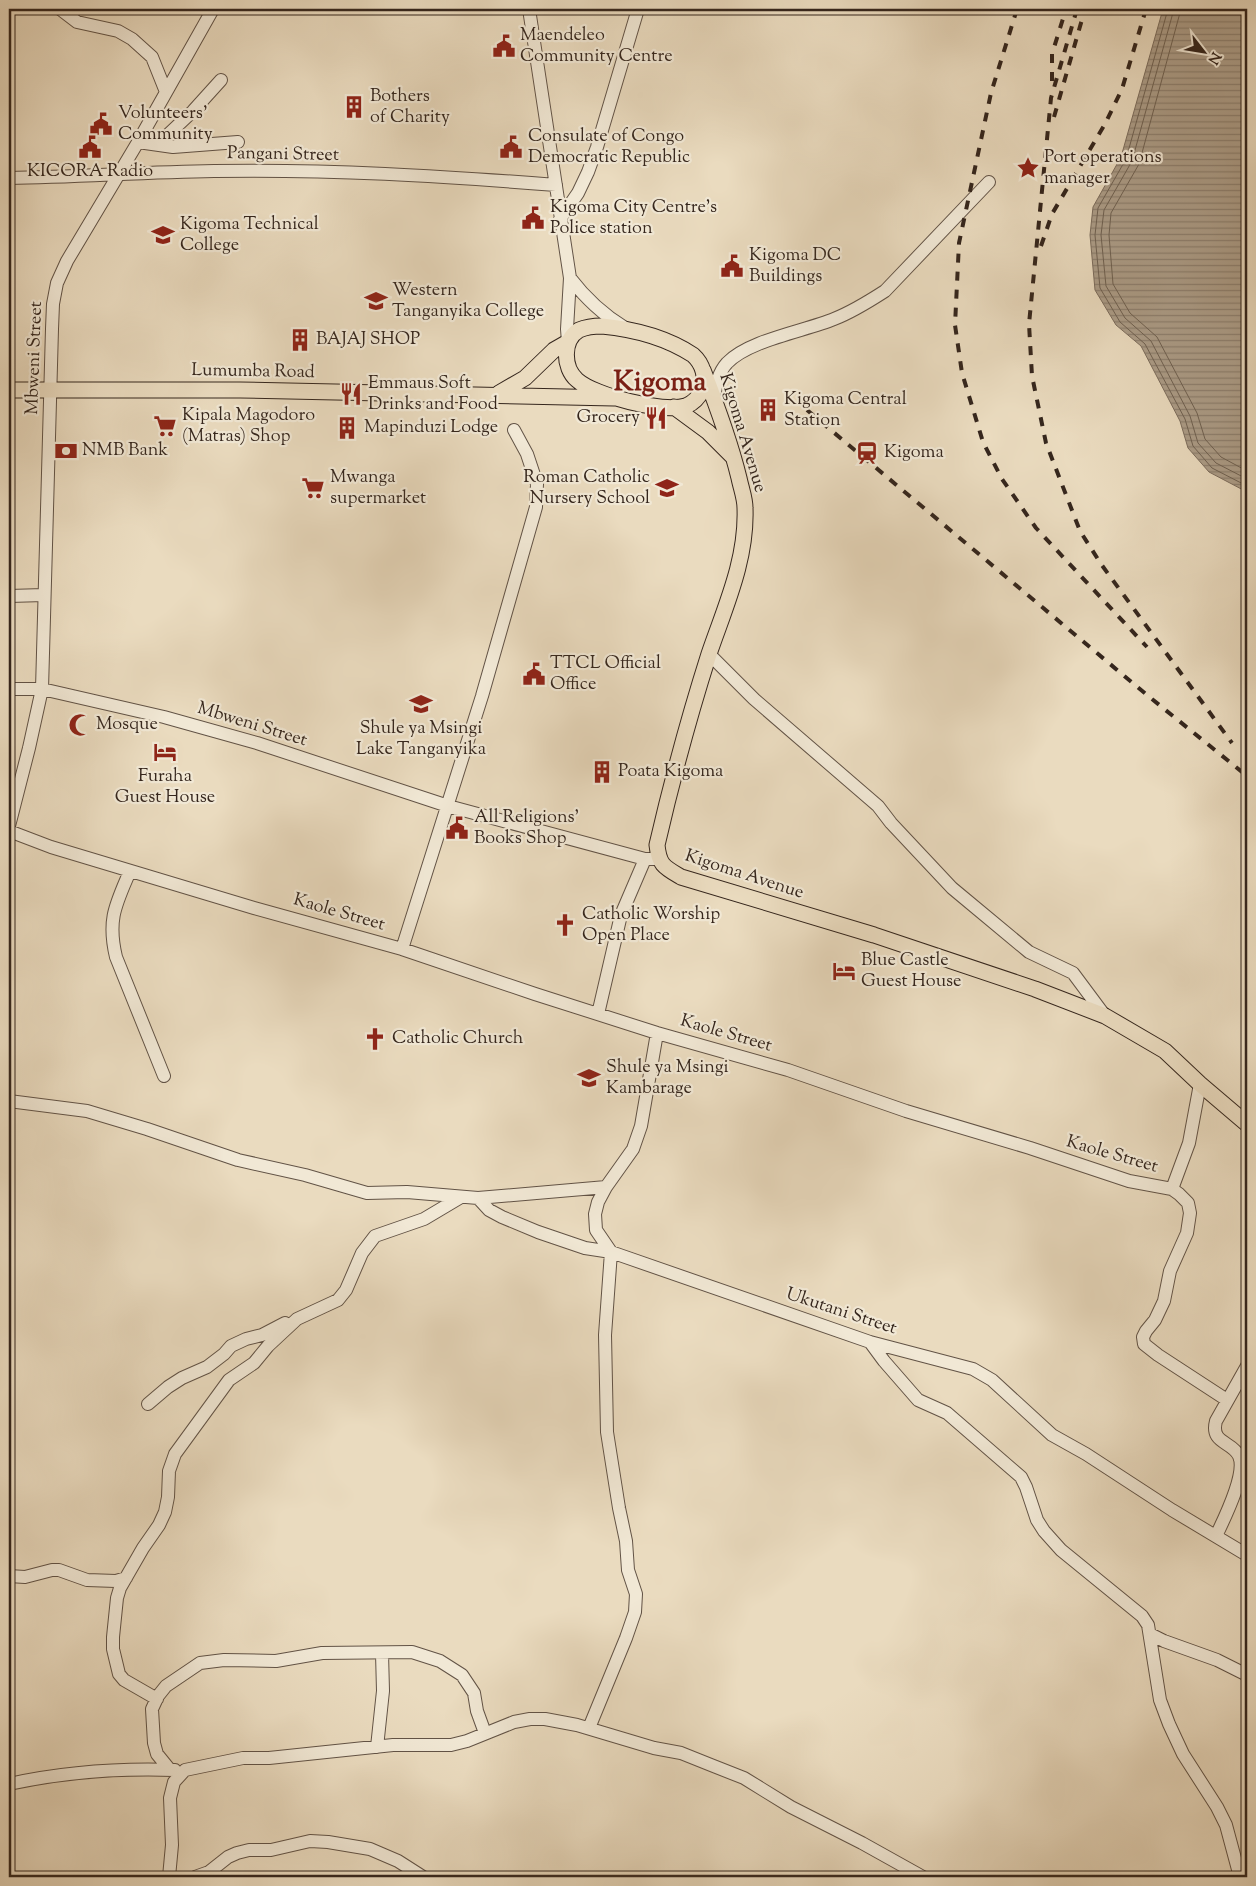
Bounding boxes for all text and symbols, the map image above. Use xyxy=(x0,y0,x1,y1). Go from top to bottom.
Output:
place label: Maendeleo Community Centre xyxy=(520,23,673,70)
north arrow xyxy=(1178,28,1228,78)
public building icon: Maendeleo Community Centre xyxy=(491,33,517,59)
text: N xyxy=(1202,48,1225,68)
place label: Bothers of Charity xyxy=(370,84,450,131)
building icon: Bothers of Charity xyxy=(341,94,367,120)
place label: Volunteers' Community xyxy=(118,101,213,148)
public building icon: Volunteers' Community xyxy=(88,111,114,137)
place label: Consulate of Congo Democratic Republic xyxy=(528,124,690,171)
public building icon: KICORA Radio xyxy=(77,134,103,160)
public building icon: Consulate of Congo Democratic Republic xyxy=(498,134,524,160)
street label: Pangani Street xyxy=(227,141,339,169)
place label: Port operations manager xyxy=(1044,145,1162,192)
place icon: Port operations manager xyxy=(1015,155,1041,181)
place label: KICORA Radio xyxy=(27,159,153,185)
place label: Kigoma City Centre's Police station xyxy=(550,195,717,242)
public building icon: Kigoma City Centre's Police station xyxy=(520,205,546,231)
place label: Kigoma Technical College xyxy=(180,212,319,259)
school or university icon: Kigoma Technical College xyxy=(150,222,176,248)
place label: Kigoma DC Buildings xyxy=(749,243,841,290)
public building icon: Kigoma DC Buildings xyxy=(719,253,745,279)
place label: Western Tanganyika College xyxy=(392,278,544,325)
school or university icon: Western Tanganyika College xyxy=(363,288,389,314)
street label: Mbweni Street xyxy=(20,301,50,415)
building icon: BAJAJ SHOP xyxy=(287,327,313,353)
place label: BAJAJ SHOP xyxy=(316,327,420,353)
street label: Lumumba Road xyxy=(191,358,315,386)
district label: Kigoma xyxy=(614,363,707,403)
street label: Kigoma Avenue xyxy=(711,370,773,496)
place label: Emmaus Soft Drinks and Food xyxy=(368,371,498,418)
restaurant icon: Emmaus Soft Drinks and Food xyxy=(338,381,364,407)
place label: Kigoma Central Station xyxy=(784,387,907,434)
building icon: Kigoma Central Station xyxy=(755,397,781,423)
place label: Kipala Magodoro (Matras) Shop xyxy=(182,403,315,450)
place label: Grocery xyxy=(576,405,640,431)
restaurant icon: Grocery xyxy=(643,405,669,431)
supermarket icon: Kipala Magodoro (Matras) Shop xyxy=(152,413,178,439)
building icon: Mapinduzi Lodge xyxy=(334,415,360,441)
place label: Mapinduzi Lodge xyxy=(364,415,498,441)
bank icon: NMB Bank xyxy=(53,438,79,464)
place label: NMB Bank xyxy=(82,438,168,464)
station icon: Kigoma xyxy=(854,440,880,466)
place label: Kigoma xyxy=(884,440,944,466)
place label: Mwanga supermarket xyxy=(330,465,426,512)
place label: Roman Catholic Nursery School xyxy=(523,465,650,512)
supermarket icon: Mwanga supermarket xyxy=(300,475,326,501)
school or university icon: Roman Catholic Nursery School xyxy=(654,475,680,501)
place label: TTCL Official Office xyxy=(550,651,661,698)
public building icon: TTCL Official Office xyxy=(521,661,547,687)
school or university icon: Shule ya Msingi Lake Tanganyika xyxy=(408,691,434,717)
street label: Mbweni Street xyxy=(194,696,310,754)
mosque icon: Mosque xyxy=(67,712,93,738)
place label: Mosque xyxy=(96,712,158,738)
place label: Shule ya Msingi Lake Tanganyika xyxy=(356,716,486,763)
hotel icon: Furaha Guest House xyxy=(152,739,178,765)
building icon: Poata Kigoma xyxy=(589,759,615,785)
place label: Poata Kigoma xyxy=(618,759,723,785)
place label: Furaha Guest House xyxy=(115,764,215,811)
place label: All Religions' Books Shop xyxy=(474,805,579,852)
public building icon: All Religions' Books Shop xyxy=(444,815,470,841)
street label: Kigoma Avenue xyxy=(681,844,807,906)
street label: Kaole Street xyxy=(290,887,388,939)
place label: Catholic Worship Open Place xyxy=(582,902,720,949)
church icon: Catholic Worship Open Place xyxy=(552,912,578,938)
place label: Blue Castle Guest House xyxy=(861,948,961,995)
hotel icon: Blue Castle Guest House xyxy=(831,958,857,984)
street label: Kaole Street xyxy=(677,1008,775,1060)
church icon: Catholic Church xyxy=(362,1026,388,1052)
place label: Catholic Church xyxy=(392,1026,524,1052)
place label: Shule ya Msingi Kambarage xyxy=(606,1055,729,1102)
school or university icon: Shule ya Msingi Kambarage xyxy=(576,1065,602,1091)
street label: Kaole Street xyxy=(1063,1129,1161,1181)
street label: Ukutani Street xyxy=(782,1282,900,1342)

